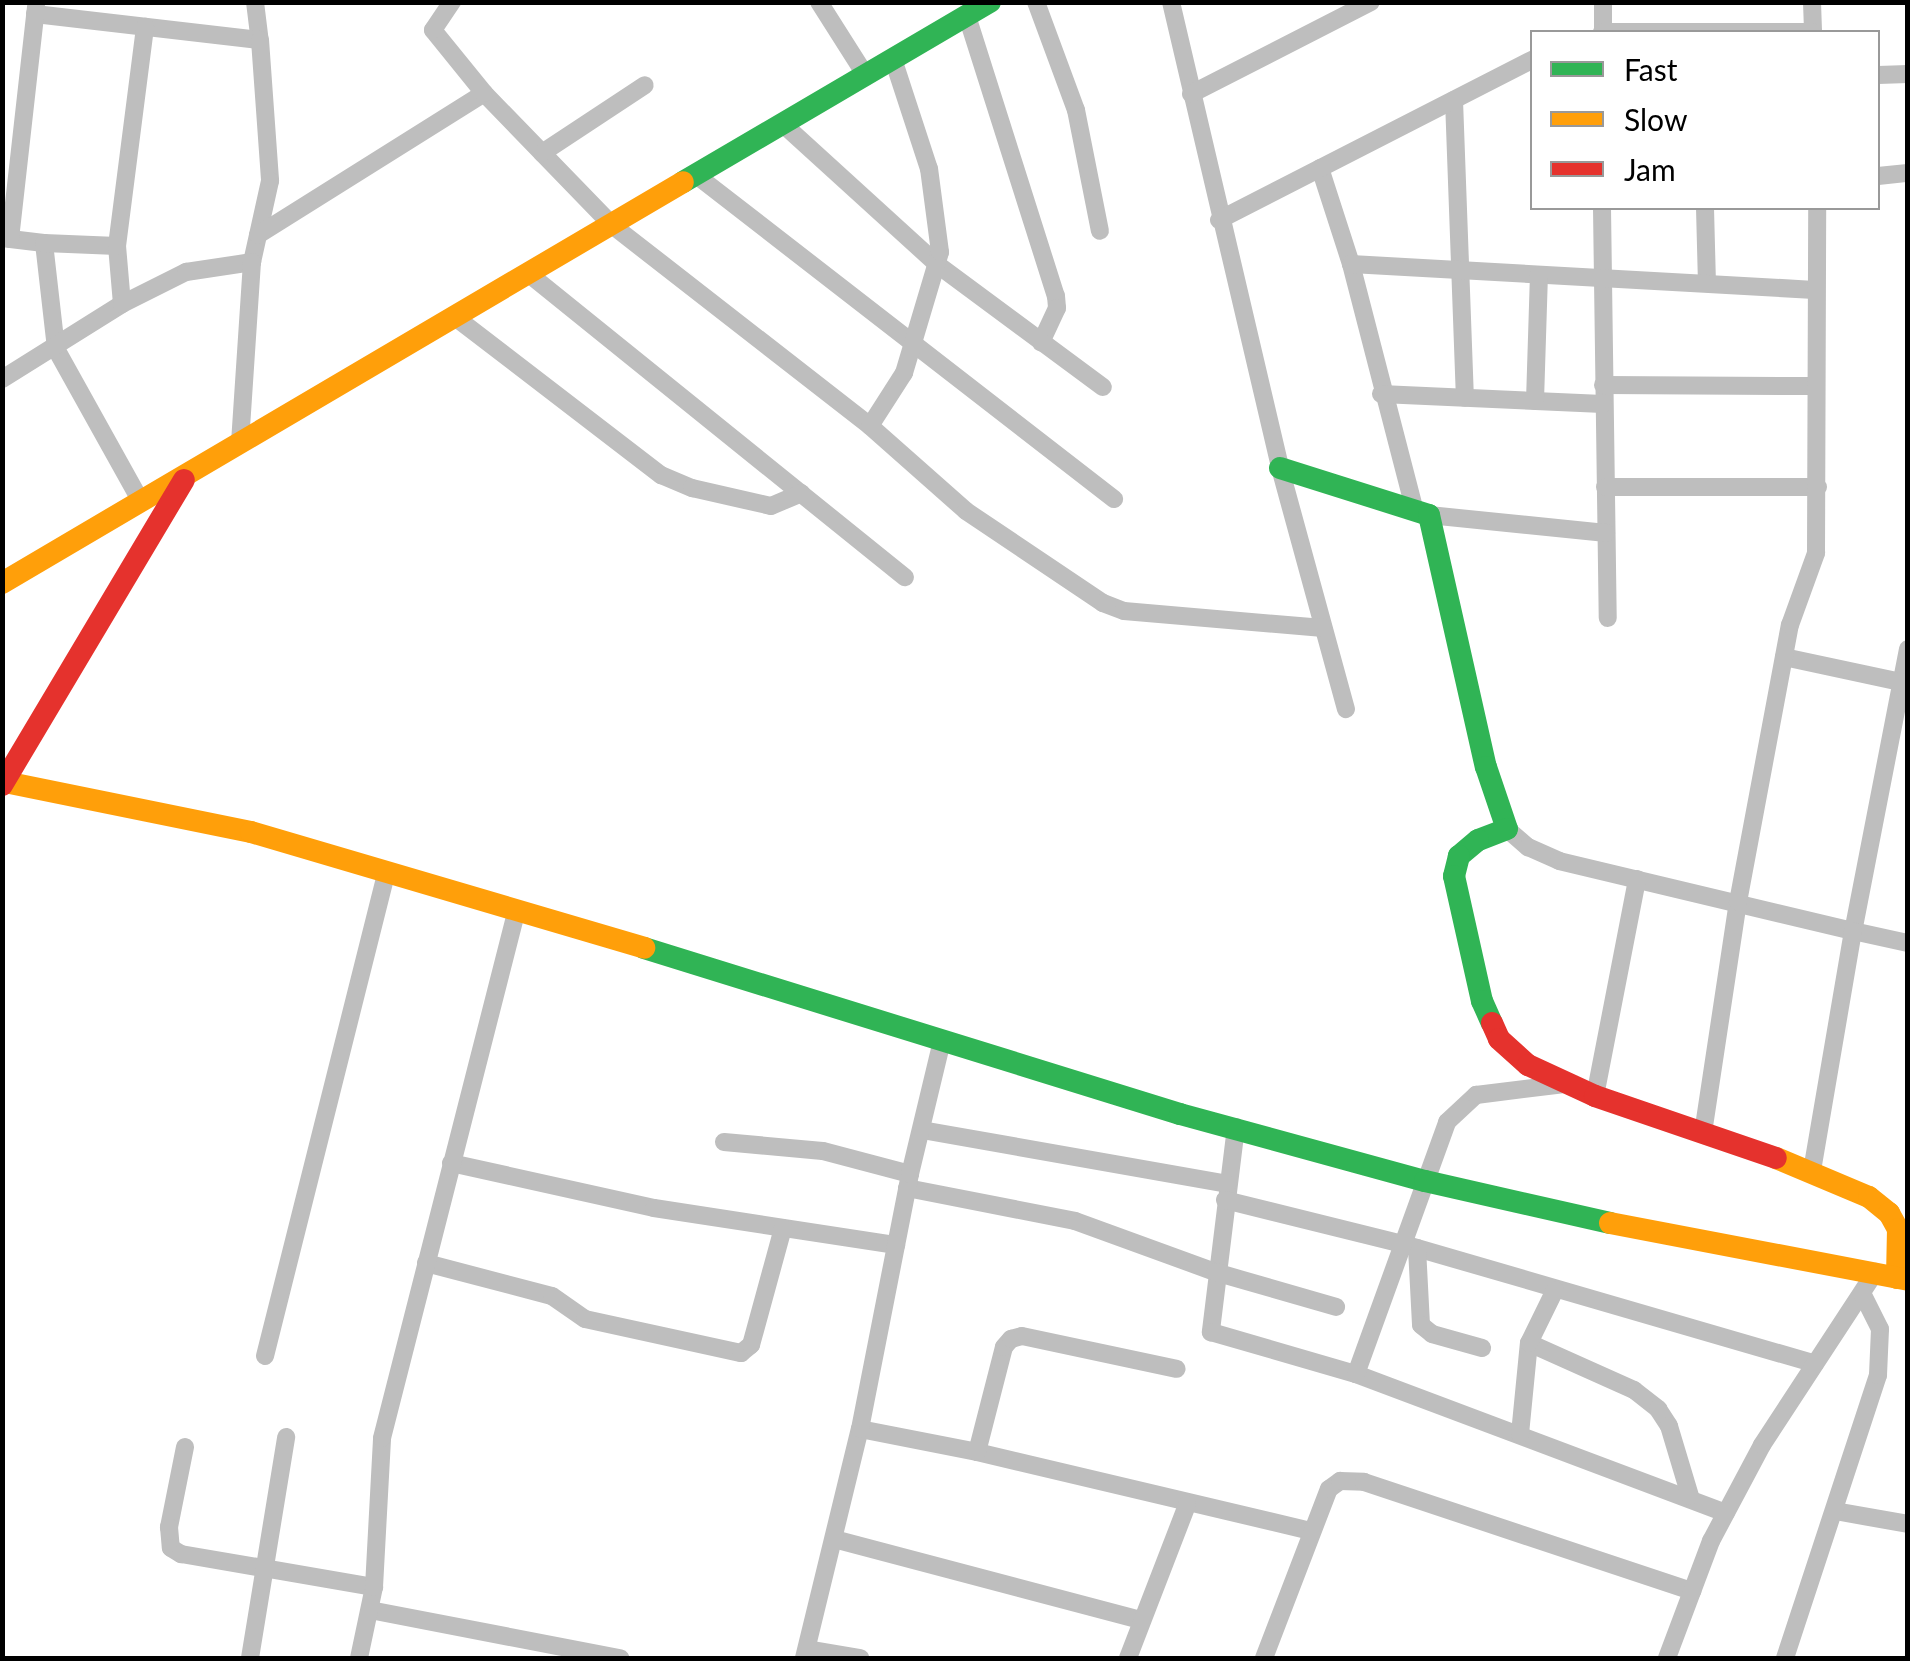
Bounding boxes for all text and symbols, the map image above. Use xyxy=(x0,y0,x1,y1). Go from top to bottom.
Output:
legend xyxy=(1530,30,1880,210)
text: Fast xyxy=(1624,51,1678,87)
text: Slow xyxy=(1624,101,1687,137)
text: Jam xyxy=(1624,151,1676,187)

